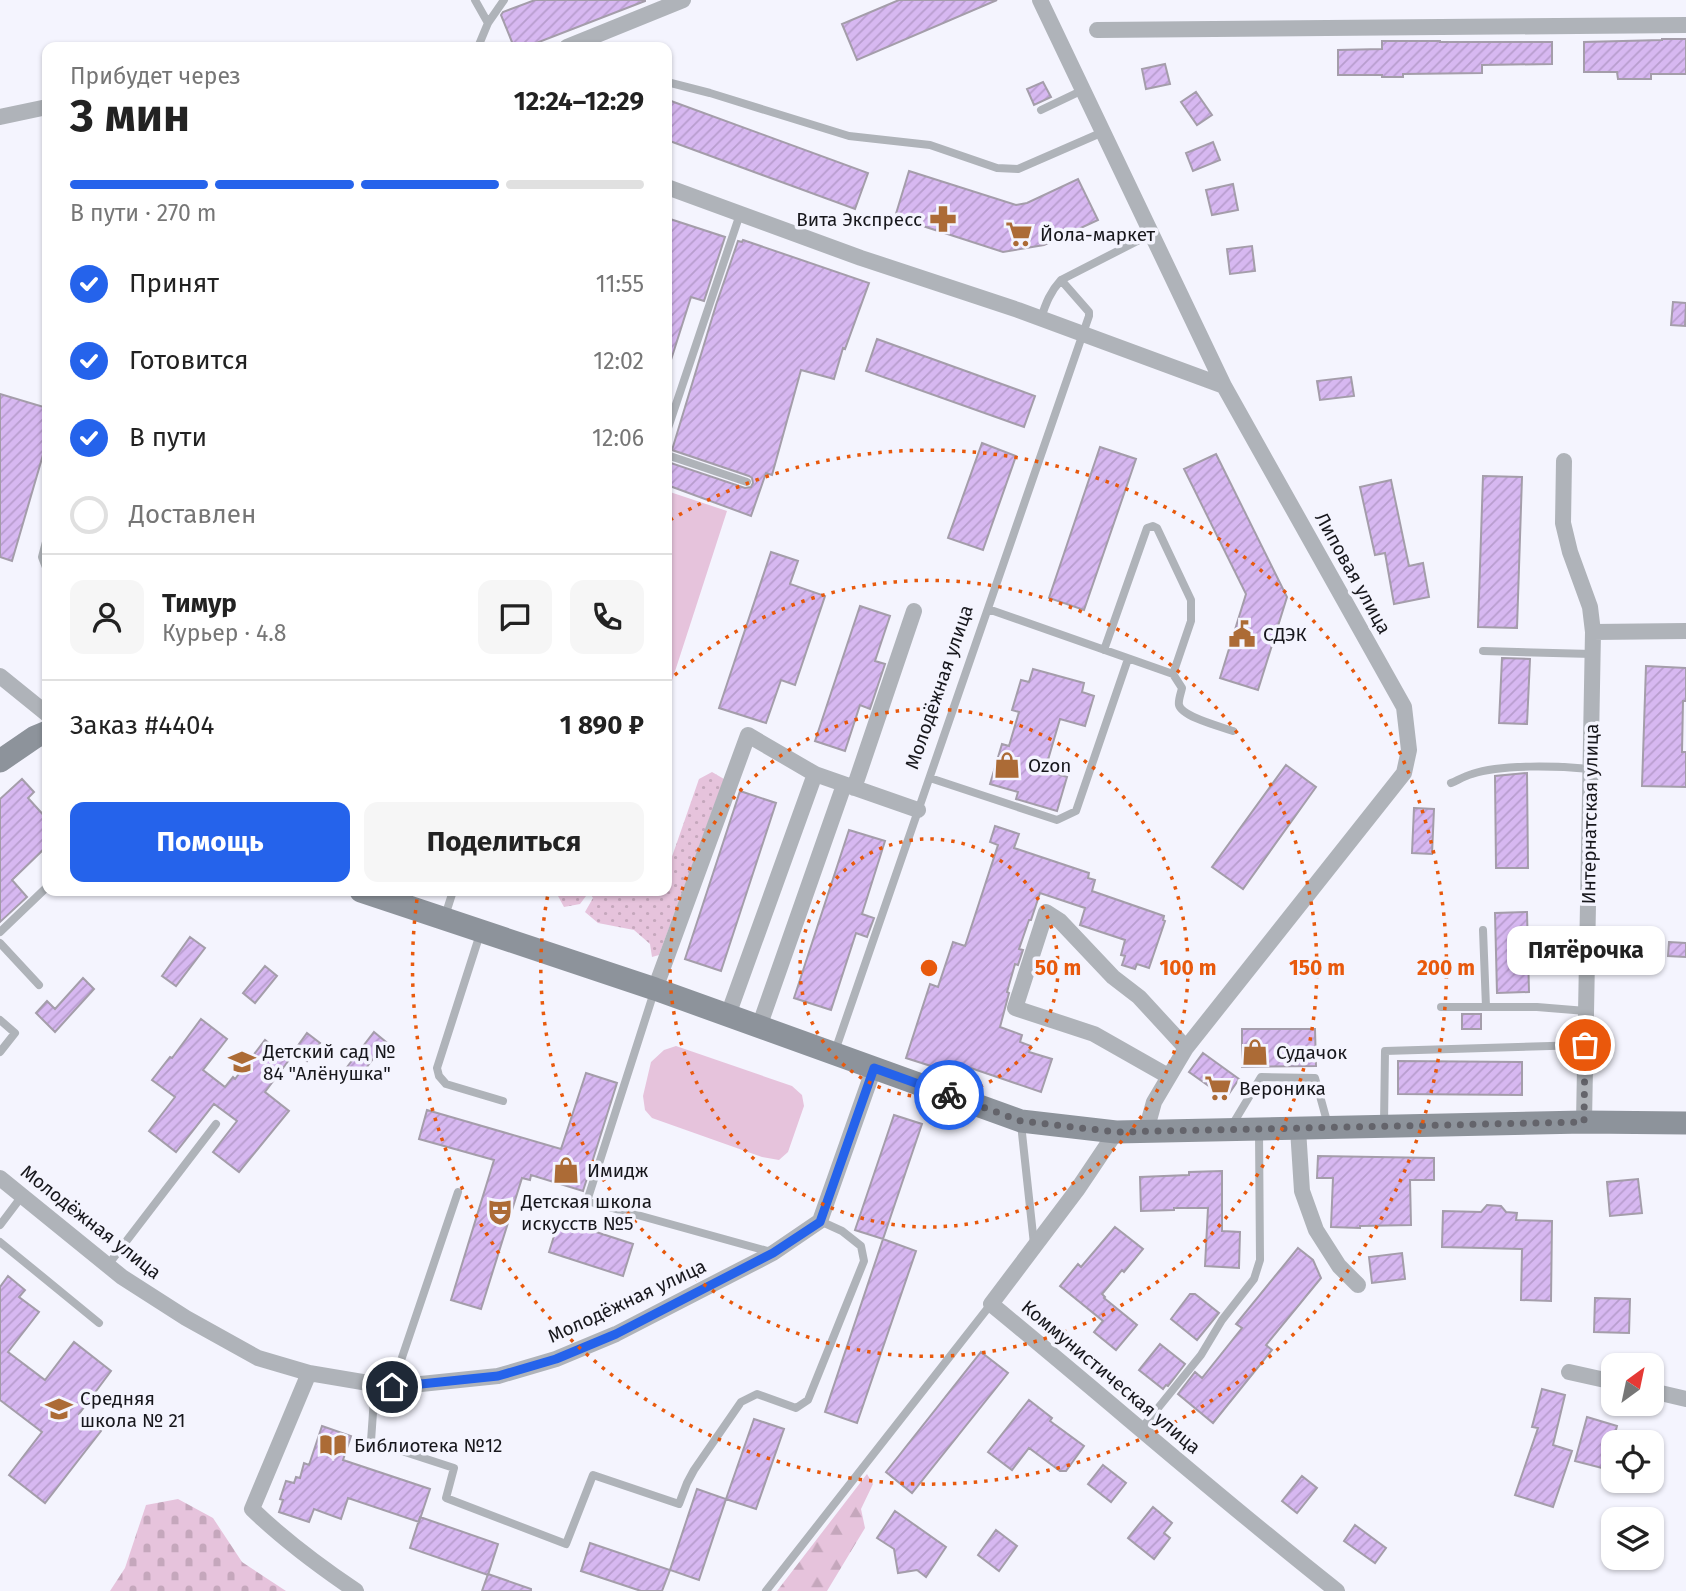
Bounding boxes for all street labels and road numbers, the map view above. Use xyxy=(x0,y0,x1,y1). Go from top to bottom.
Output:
street label: Липовая улица xyxy=(1310,508,1396,638)
street label: Молодёжная улица xyxy=(900,602,978,772)
street label: Интернатская улица xyxy=(1577,723,1603,905)
street label: Молодёжная улица xyxy=(16,1160,166,1284)
street label: Молодёжная улица xyxy=(544,1254,710,1348)
street label: Коммунистическая улица xyxy=(1017,1295,1205,1459)

